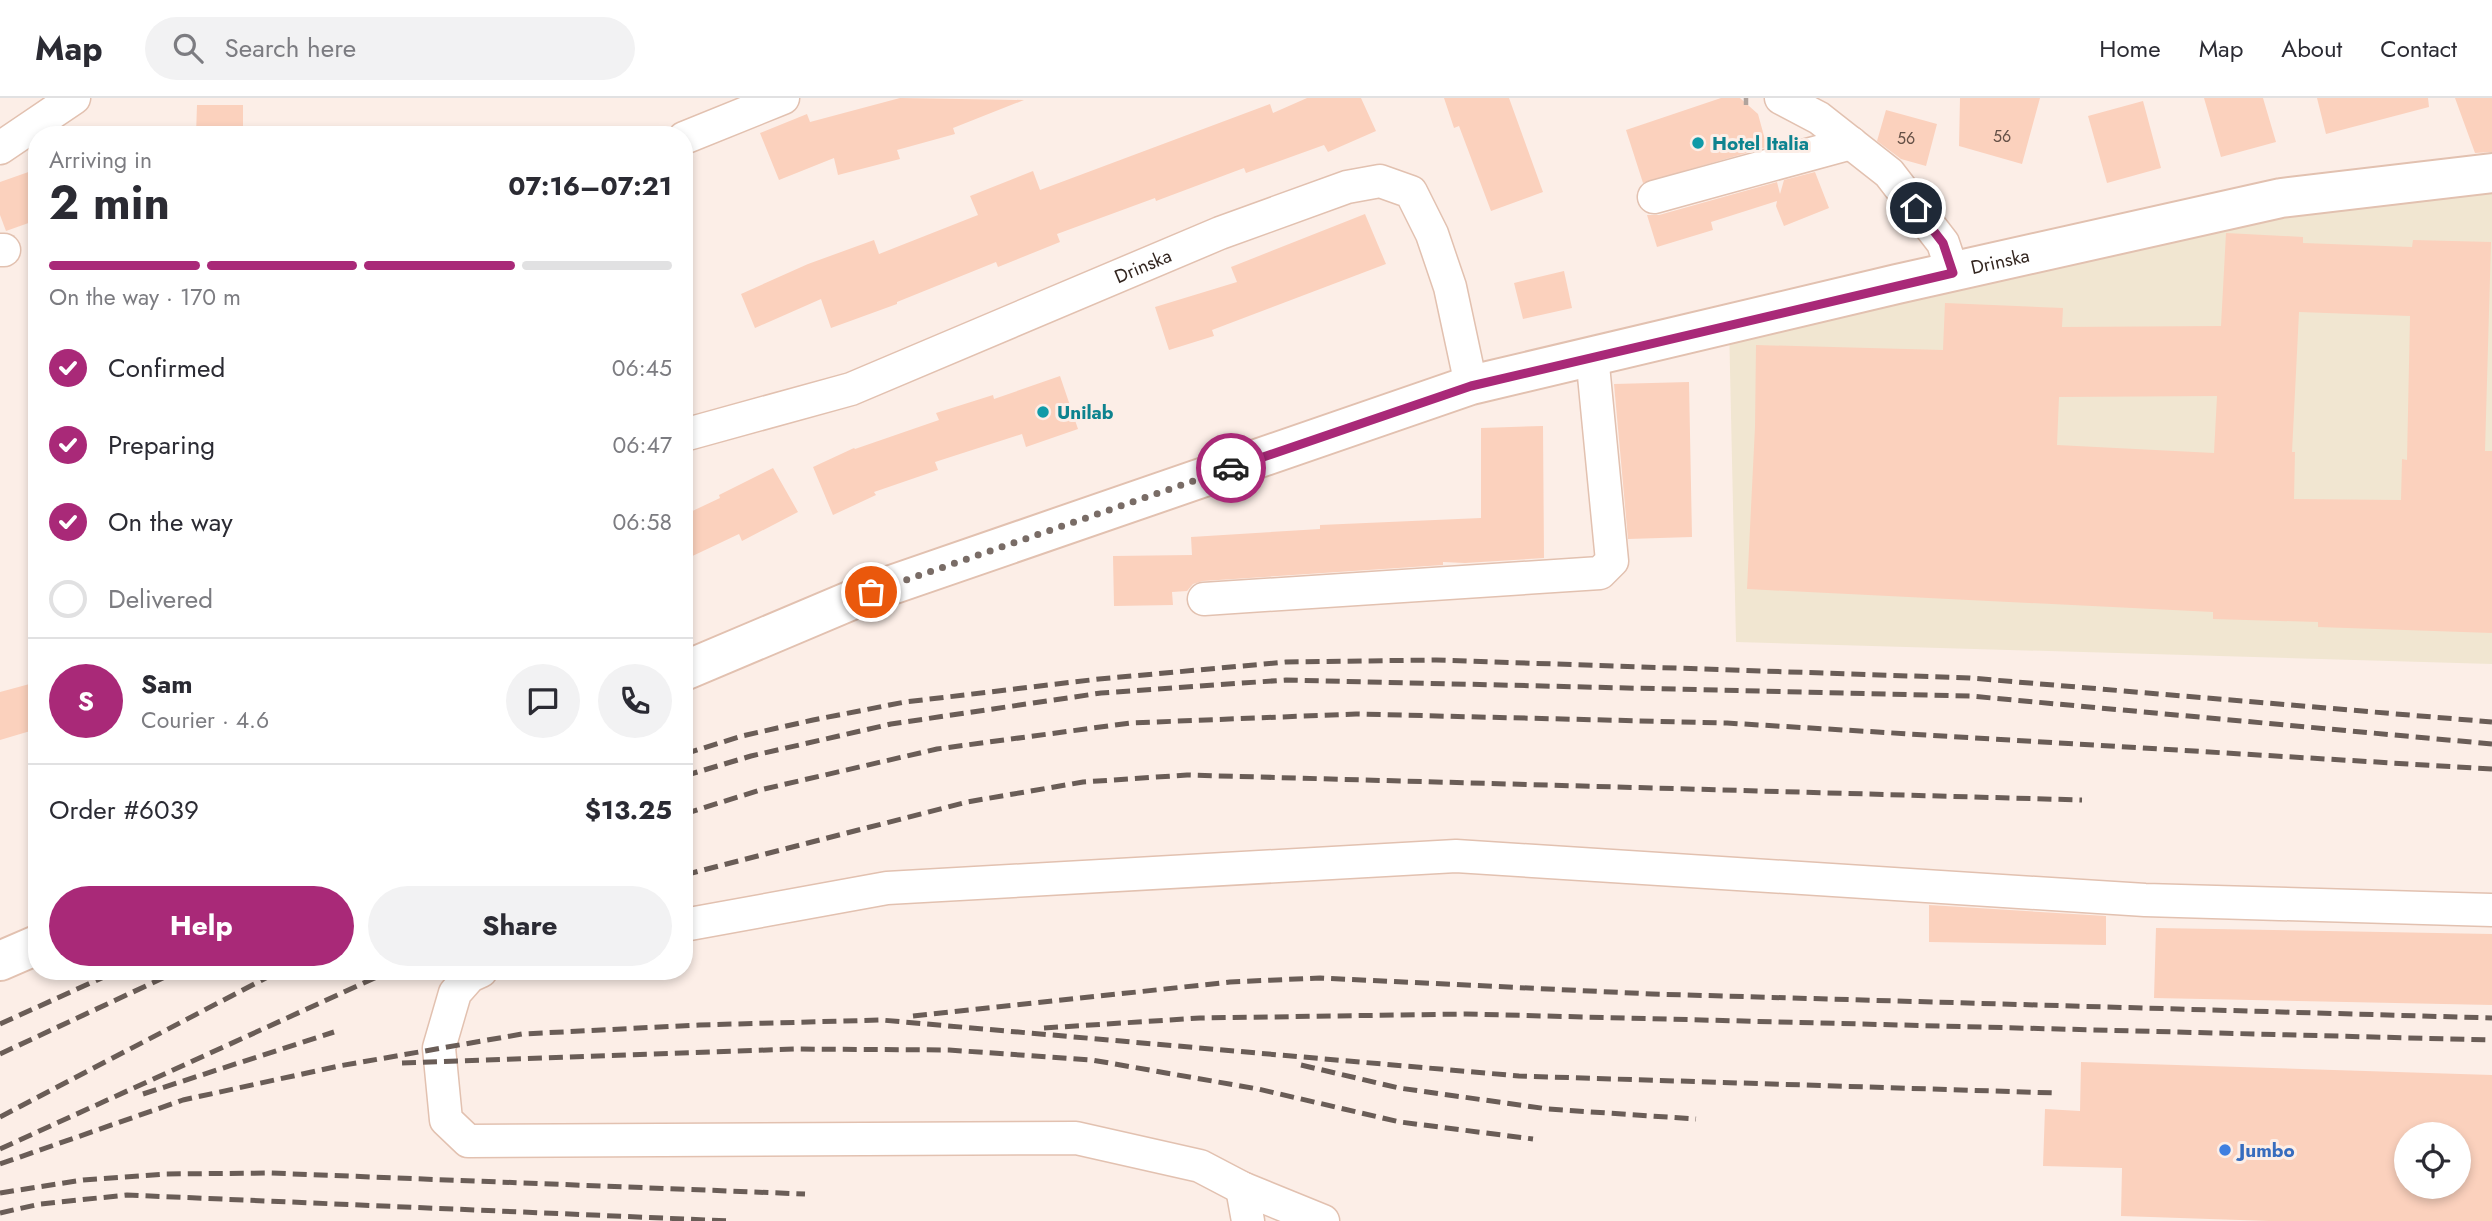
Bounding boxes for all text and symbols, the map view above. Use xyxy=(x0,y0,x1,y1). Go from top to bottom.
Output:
search box xyxy=(145,17,635,80)
text: Map xyxy=(35,25,103,72)
icon: search xyxy=(169,29,207,67)
text: Search here xyxy=(225,29,356,67)
text: Home xyxy=(2099,31,2161,66)
text: Map xyxy=(2199,31,2243,66)
text: About xyxy=(2281,31,2342,66)
text: Contact xyxy=(2380,31,2457,66)
house number: 56 xyxy=(1993,125,2011,148)
house number: 56 xyxy=(1897,127,1915,150)
place label: Hotel Italia xyxy=(1712,130,1809,157)
marker: Hotel Italia xyxy=(1690,135,1706,151)
text: Arriving in xyxy=(49,143,152,177)
text: 07:16–07:21 xyxy=(508,167,672,205)
text: 2 min xyxy=(49,170,170,236)
pin xyxy=(1886,178,1946,238)
icon: home xyxy=(1897,189,1935,227)
street label: Drinska xyxy=(1968,241,2032,281)
street label: Drinska xyxy=(1110,242,1175,290)
text: On the way · 170 m xyxy=(49,280,241,314)
icon: check xyxy=(49,349,87,387)
text: Confirmed xyxy=(108,349,225,387)
text: 06:45 xyxy=(612,351,672,385)
place label: Unilab xyxy=(1057,399,1114,426)
marker: Unilab xyxy=(1035,404,1051,420)
icon: check xyxy=(49,426,87,464)
text: Preparing xyxy=(108,426,215,464)
text: 06:47 xyxy=(613,428,672,462)
courier xyxy=(1196,433,1266,503)
icon: car xyxy=(1212,449,1250,487)
icon: check xyxy=(49,503,87,541)
text: On the way xyxy=(108,503,233,541)
text: 06:58 xyxy=(613,505,672,539)
pin xyxy=(841,562,901,622)
icon: bag xyxy=(852,573,890,611)
text: Delivered xyxy=(108,580,213,618)
button: chat xyxy=(506,664,580,738)
button: phone xyxy=(598,664,672,738)
text: Sam xyxy=(141,665,193,703)
text: S xyxy=(78,682,94,720)
text: Courier · 4.6 xyxy=(141,703,269,737)
text: Order #6039 xyxy=(49,791,199,829)
text: $13.25 xyxy=(585,791,672,829)
button: Help xyxy=(49,886,354,966)
button: Share xyxy=(368,886,672,966)
map controls xyxy=(2394,1122,2471,1199)
button: locate xyxy=(2394,1122,2471,1199)
place label: Jumbo xyxy=(2235,1137,2295,1164)
marker: Jumbo xyxy=(2217,1142,2233,1158)

